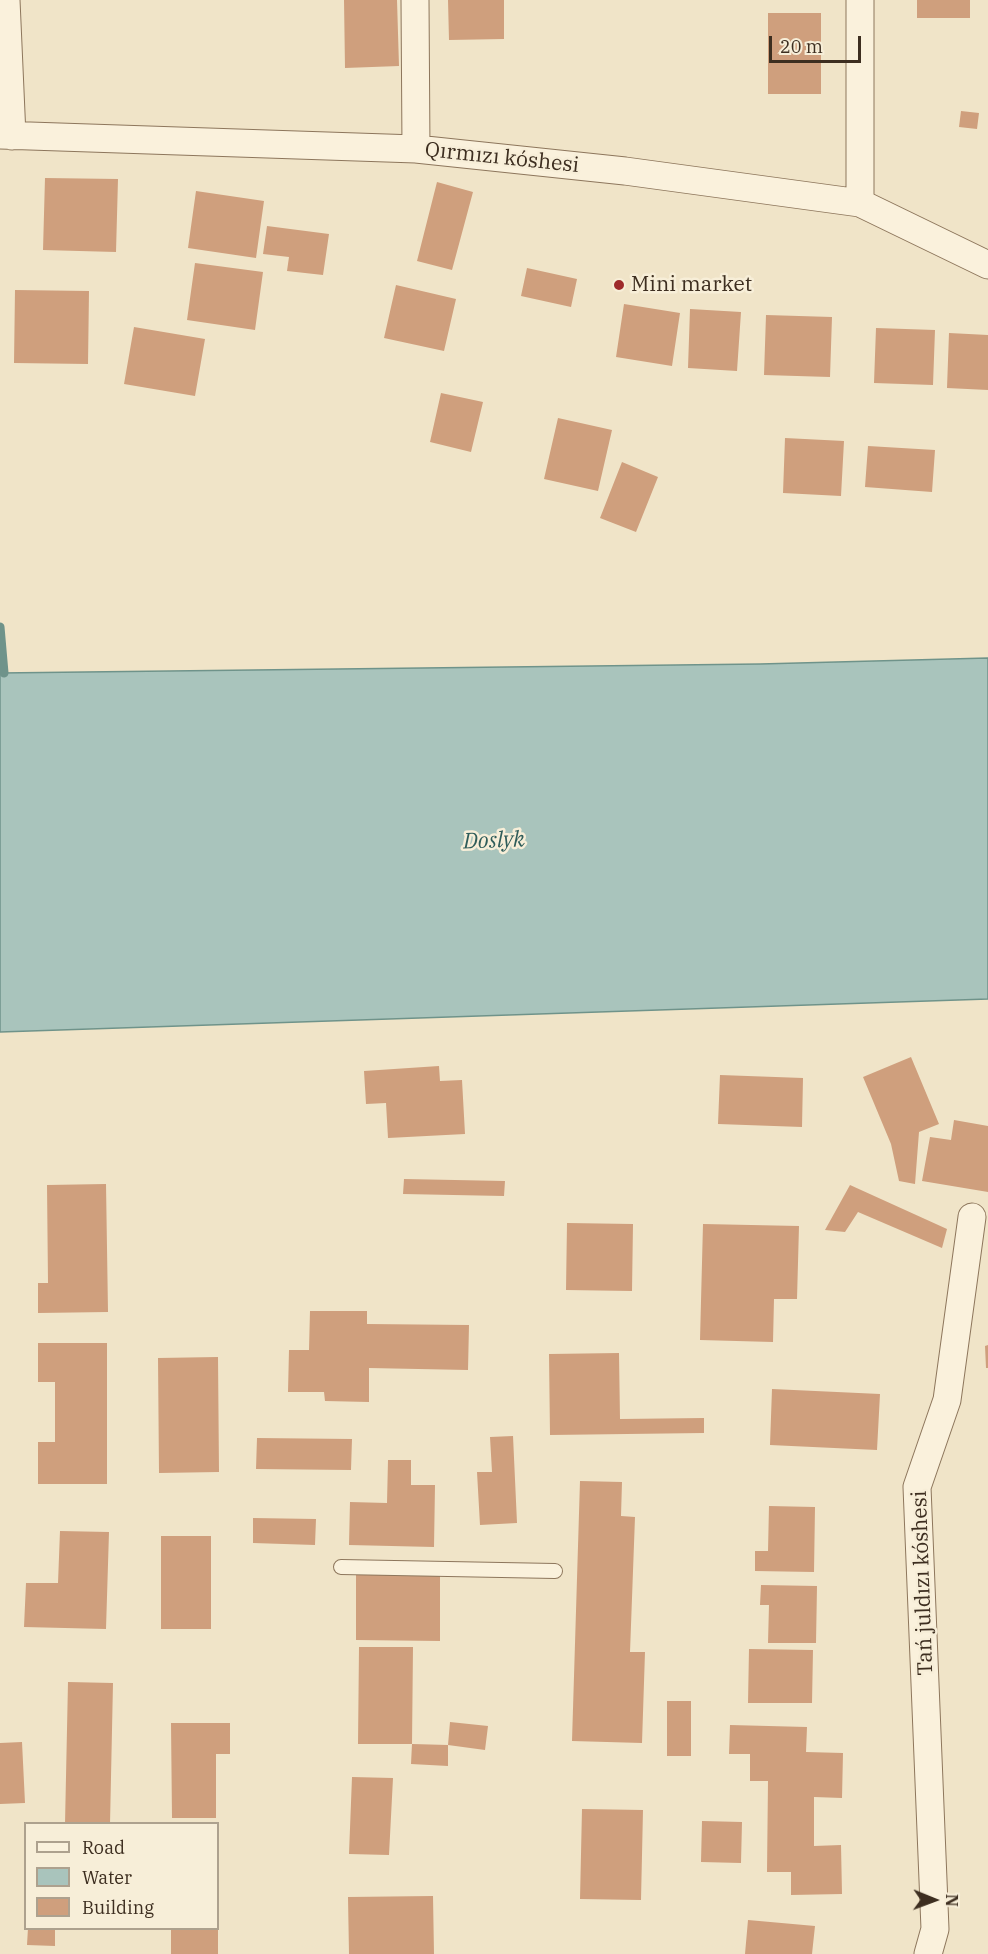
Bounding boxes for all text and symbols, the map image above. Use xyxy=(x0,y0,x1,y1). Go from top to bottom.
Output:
scale bar xyxy=(772,24,864,62)
text: 20 m xyxy=(780,35,823,58)
street label: Qırmızı kóshesi xyxy=(424,137,580,179)
place label: Mini market xyxy=(631,272,752,298)
marker: Mini market xyxy=(612,278,626,292)
water label: Doslyk xyxy=(463,827,525,855)
street label: Tań juldızı kóshesi xyxy=(907,1490,939,1676)
legend xyxy=(24,1822,219,1930)
text: Road xyxy=(82,1836,125,1859)
text: Water xyxy=(82,1866,132,1889)
north arrow xyxy=(904,1870,964,1930)
text: N xyxy=(942,1894,962,1907)
text: Building xyxy=(82,1896,154,1919)

